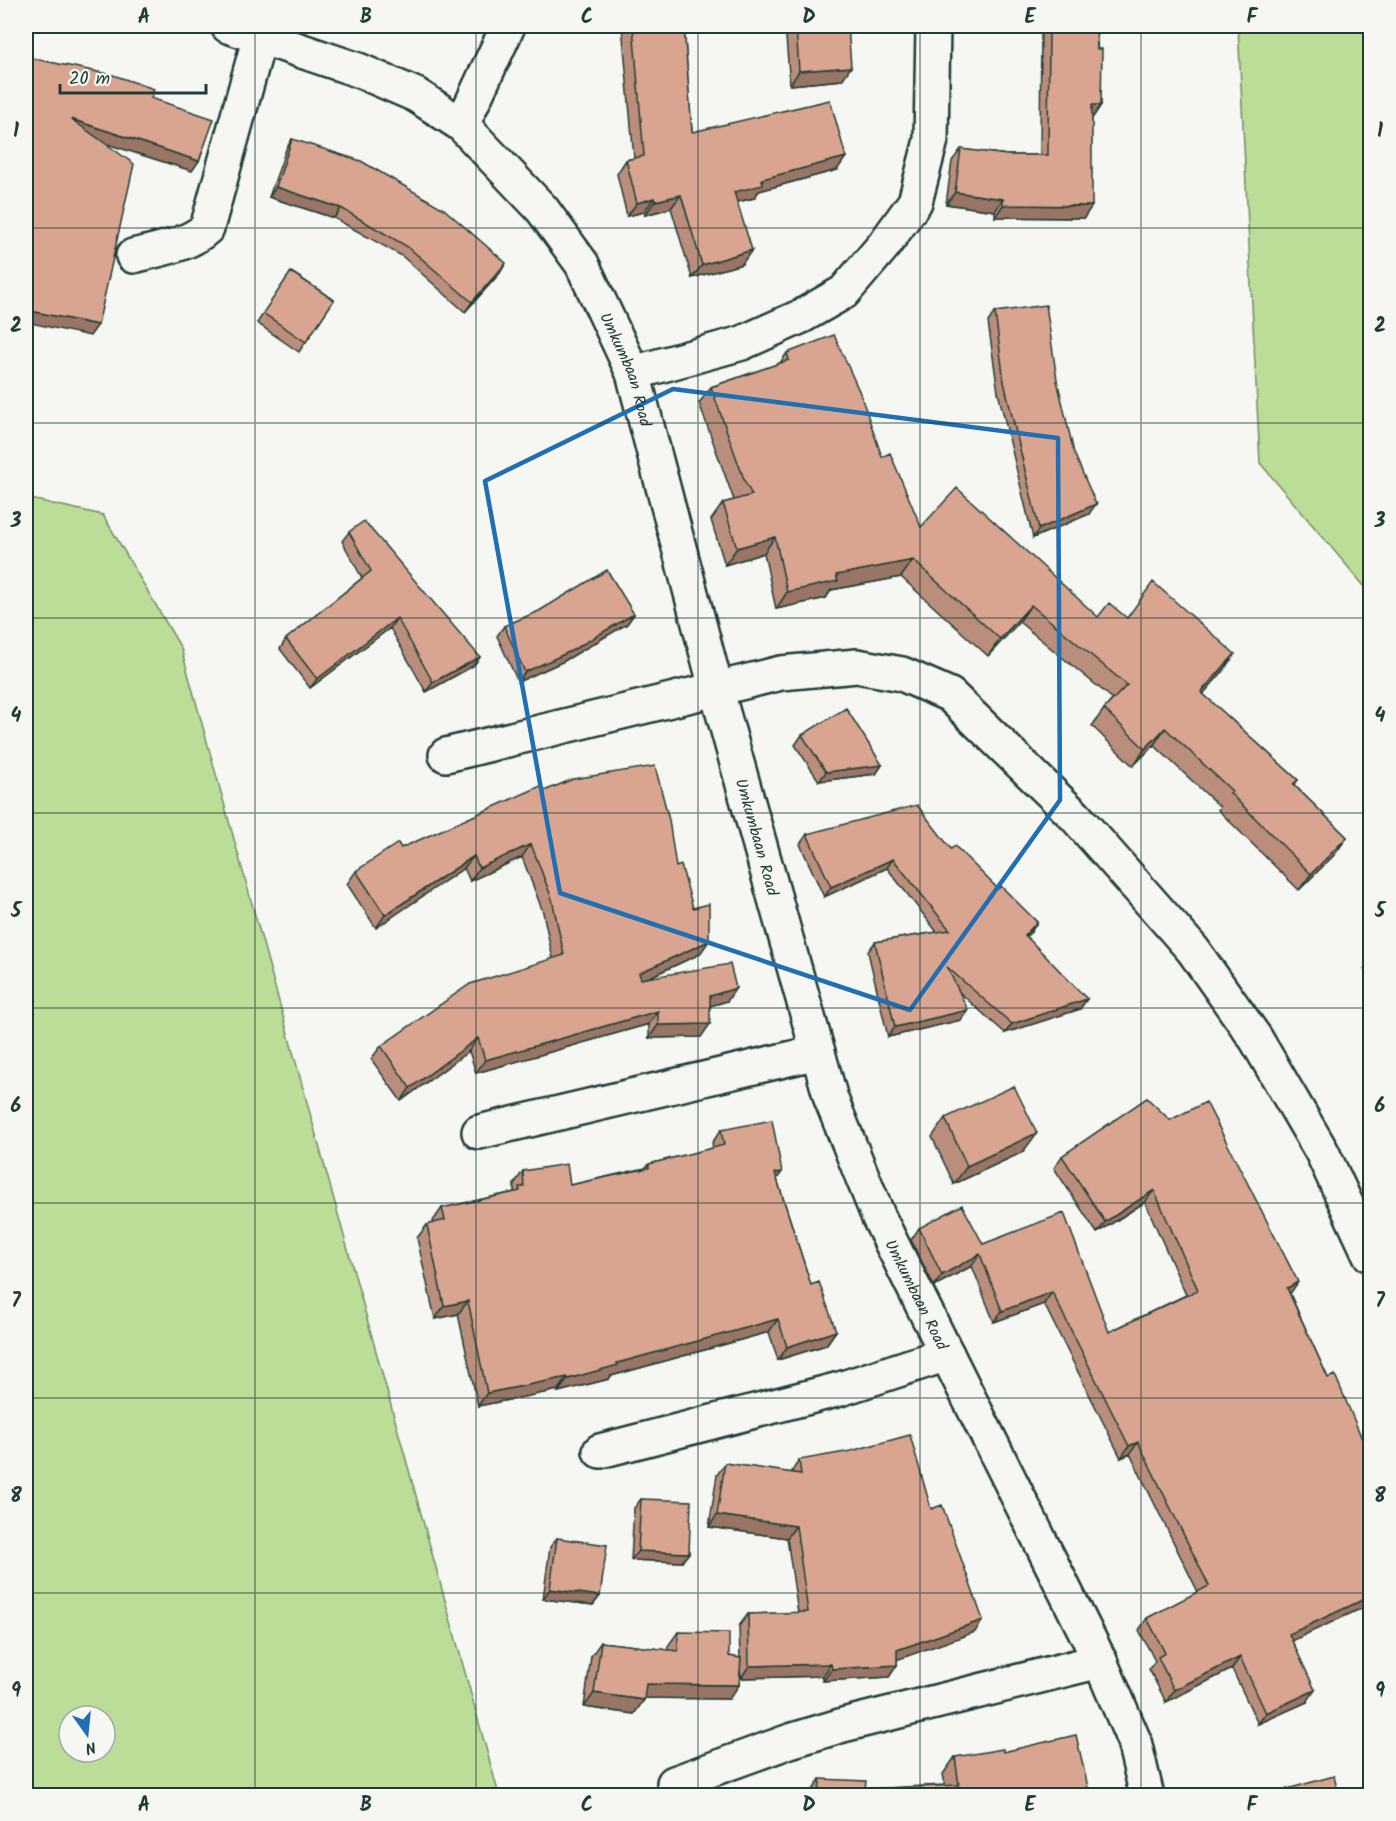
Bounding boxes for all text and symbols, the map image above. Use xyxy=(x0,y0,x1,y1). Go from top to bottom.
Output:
text: A xyxy=(138,2,150,34)
text: B xyxy=(360,2,372,34)
text: C xyxy=(581,2,593,34)
text: D xyxy=(802,2,816,34)
text: E xyxy=(1024,2,1036,34)
text: F xyxy=(1247,2,1259,34)
scale bar xyxy=(60,57,206,95)
text: 20 m xyxy=(69,65,110,94)
text: 1 xyxy=(13,116,19,148)
text: 1 xyxy=(1377,116,1383,148)
street label: Umkumbaan Road xyxy=(592,308,658,430)
text: 2 xyxy=(10,311,22,343)
text: 2 xyxy=(1374,311,1386,343)
text: 3 xyxy=(10,506,22,538)
text: 3 xyxy=(1374,506,1386,538)
text: 4 xyxy=(11,701,22,733)
text: 4 xyxy=(1375,701,1386,733)
street label: Umkumbaan Road xyxy=(728,776,785,900)
text: 5 xyxy=(10,896,23,928)
text: 5 xyxy=(1374,896,1387,928)
text: 6 xyxy=(11,1091,22,1123)
text: 6 xyxy=(1375,1091,1386,1123)
street label: Umkumbaan Road xyxy=(878,1236,954,1356)
text: 7 xyxy=(11,1286,21,1318)
text: 7 xyxy=(1375,1286,1385,1318)
text: 8 xyxy=(10,1481,22,1513)
text: 8 xyxy=(1374,1481,1386,1513)
text: 9 xyxy=(11,1676,21,1708)
text: 9 xyxy=(1375,1676,1385,1708)
north arrow xyxy=(57,1704,117,1764)
text: N xyxy=(82,1734,99,1760)
text: A xyxy=(138,1790,150,1821)
text: B xyxy=(360,1790,372,1821)
text: C xyxy=(581,1790,593,1821)
text: D xyxy=(802,1790,816,1821)
text: E xyxy=(1024,1790,1036,1821)
text: F xyxy=(1247,1790,1259,1821)

